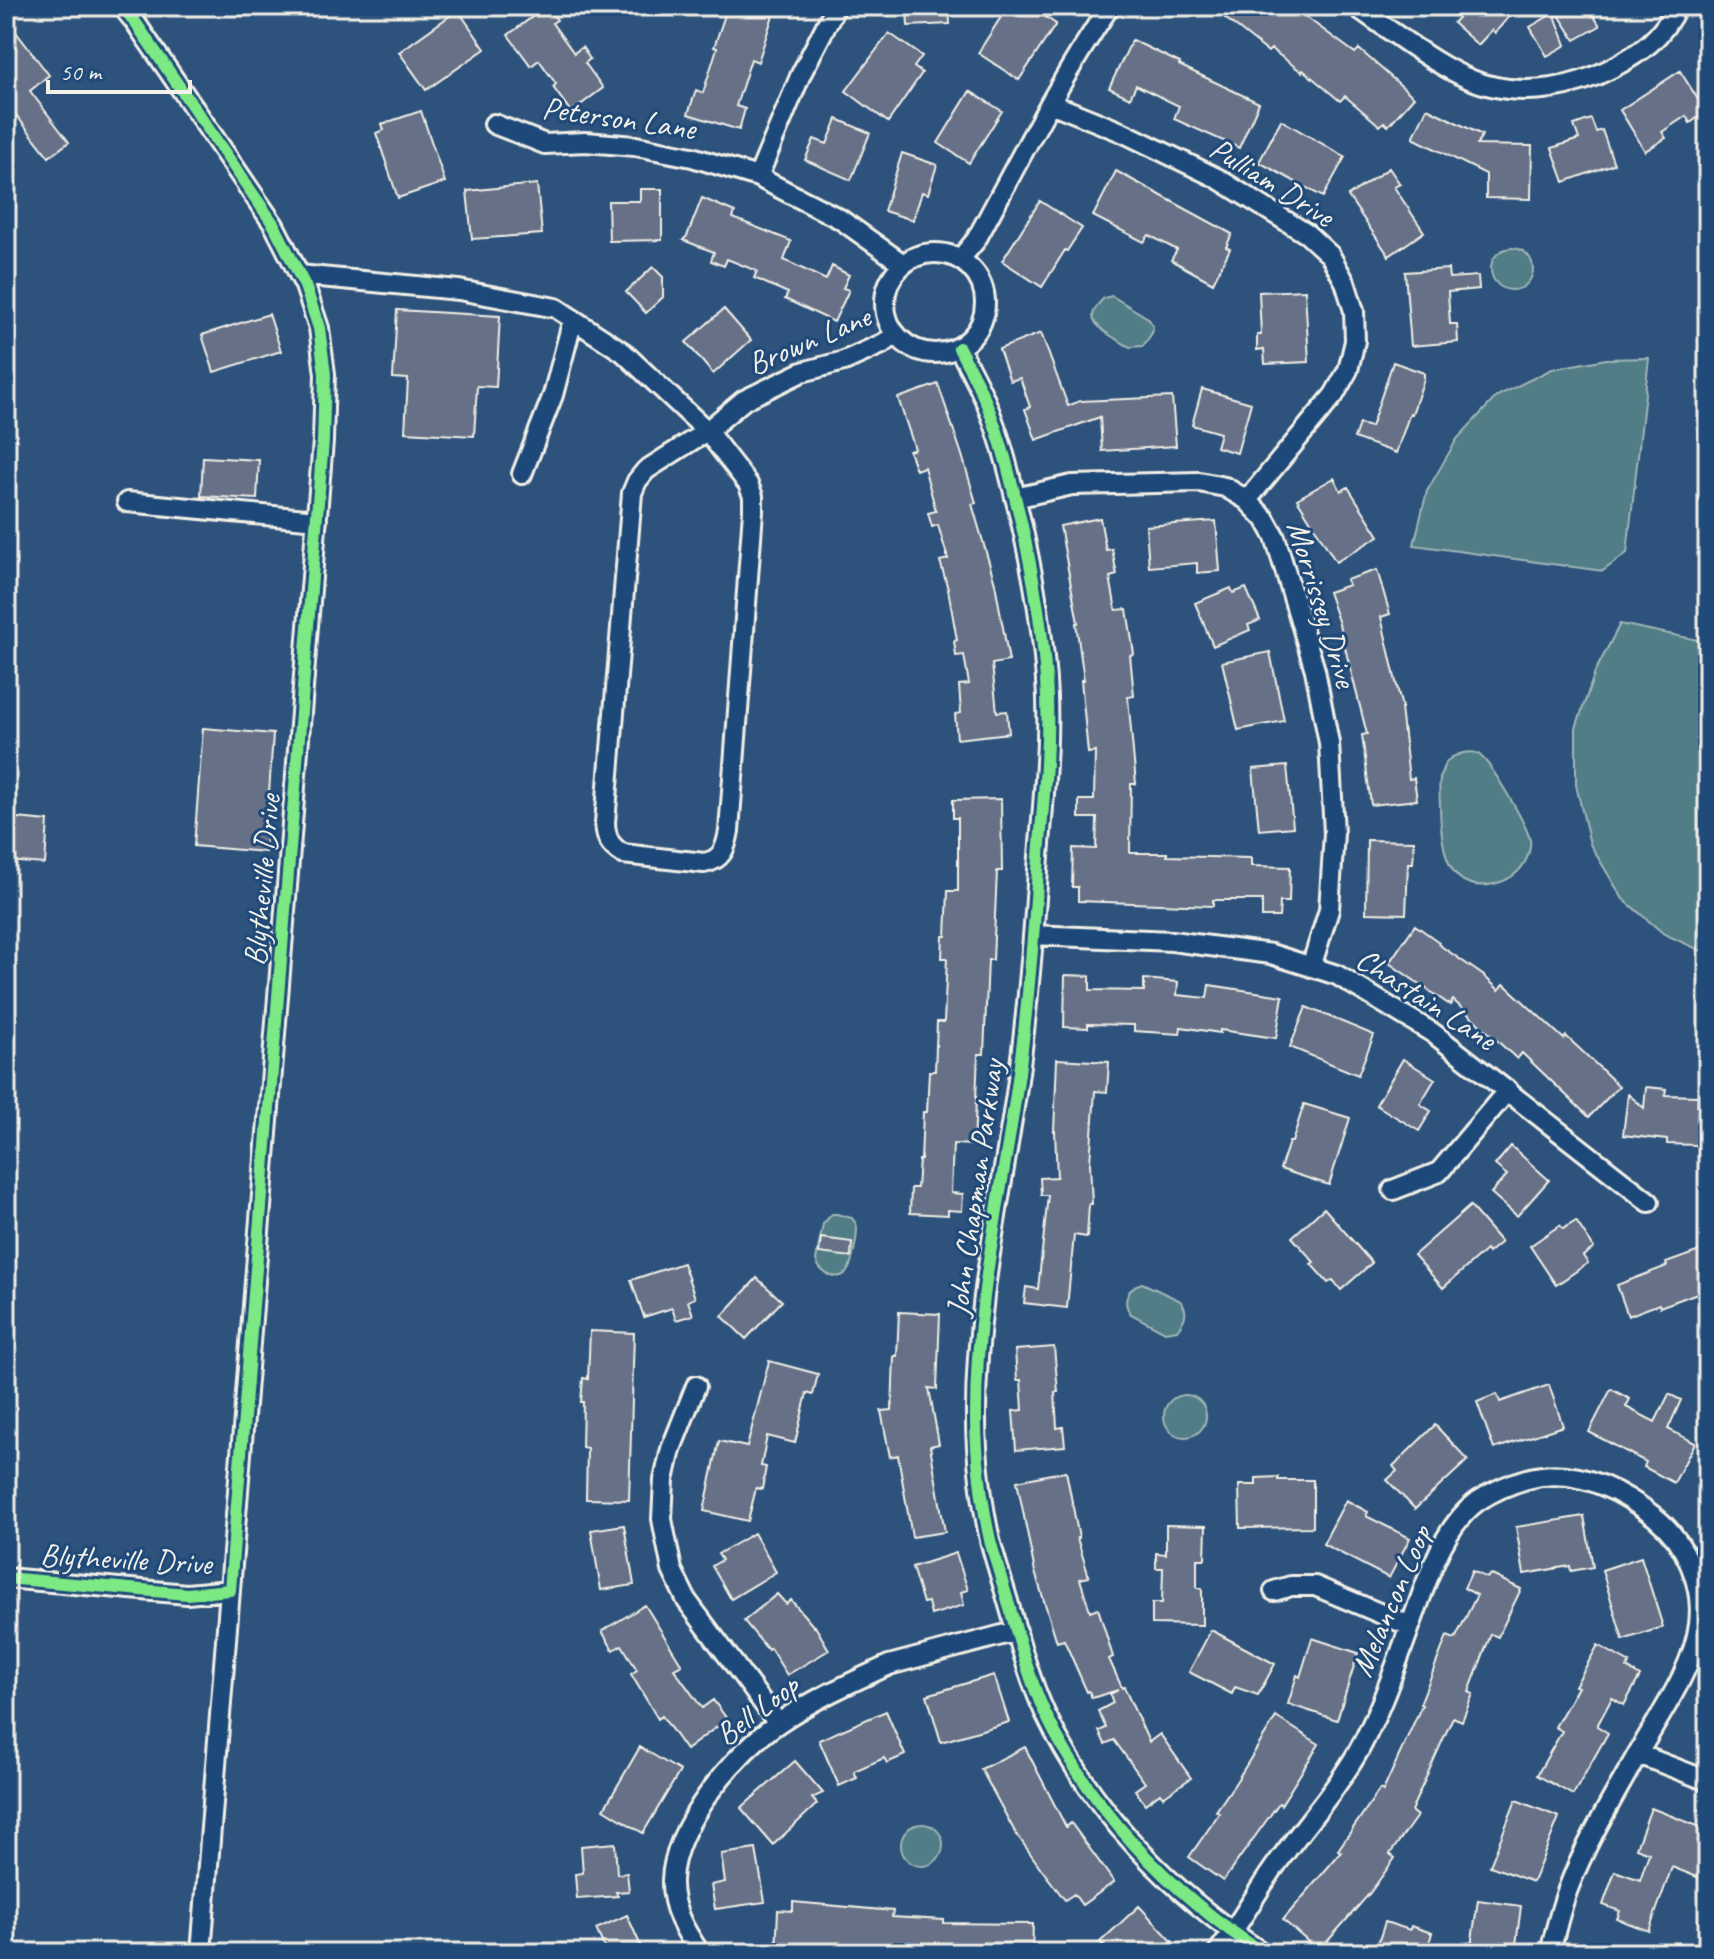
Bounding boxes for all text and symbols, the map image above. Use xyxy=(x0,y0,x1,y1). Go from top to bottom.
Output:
scale bar xyxy=(48,44,190,94)
text: 50 m xyxy=(60,57,103,87)
street label: Peterson Lane xyxy=(540,87,701,149)
street label: Pulliam Drive xyxy=(1202,128,1344,238)
street label: Brown Lane xyxy=(741,295,879,384)
street label: Morrissey Drive xyxy=(1277,516,1367,695)
street label: Blytheville Drive xyxy=(234,790,290,967)
street label: Chastain Lane xyxy=(1348,939,1506,1061)
street label: John Chapman Parkway xyxy=(936,1054,1014,1321)
street label: Melancon Loop xyxy=(1341,1518,1442,1683)
street label: Blytheville Drive xyxy=(39,1534,215,1584)
street label: Bell Loop xyxy=(707,1664,808,1755)

